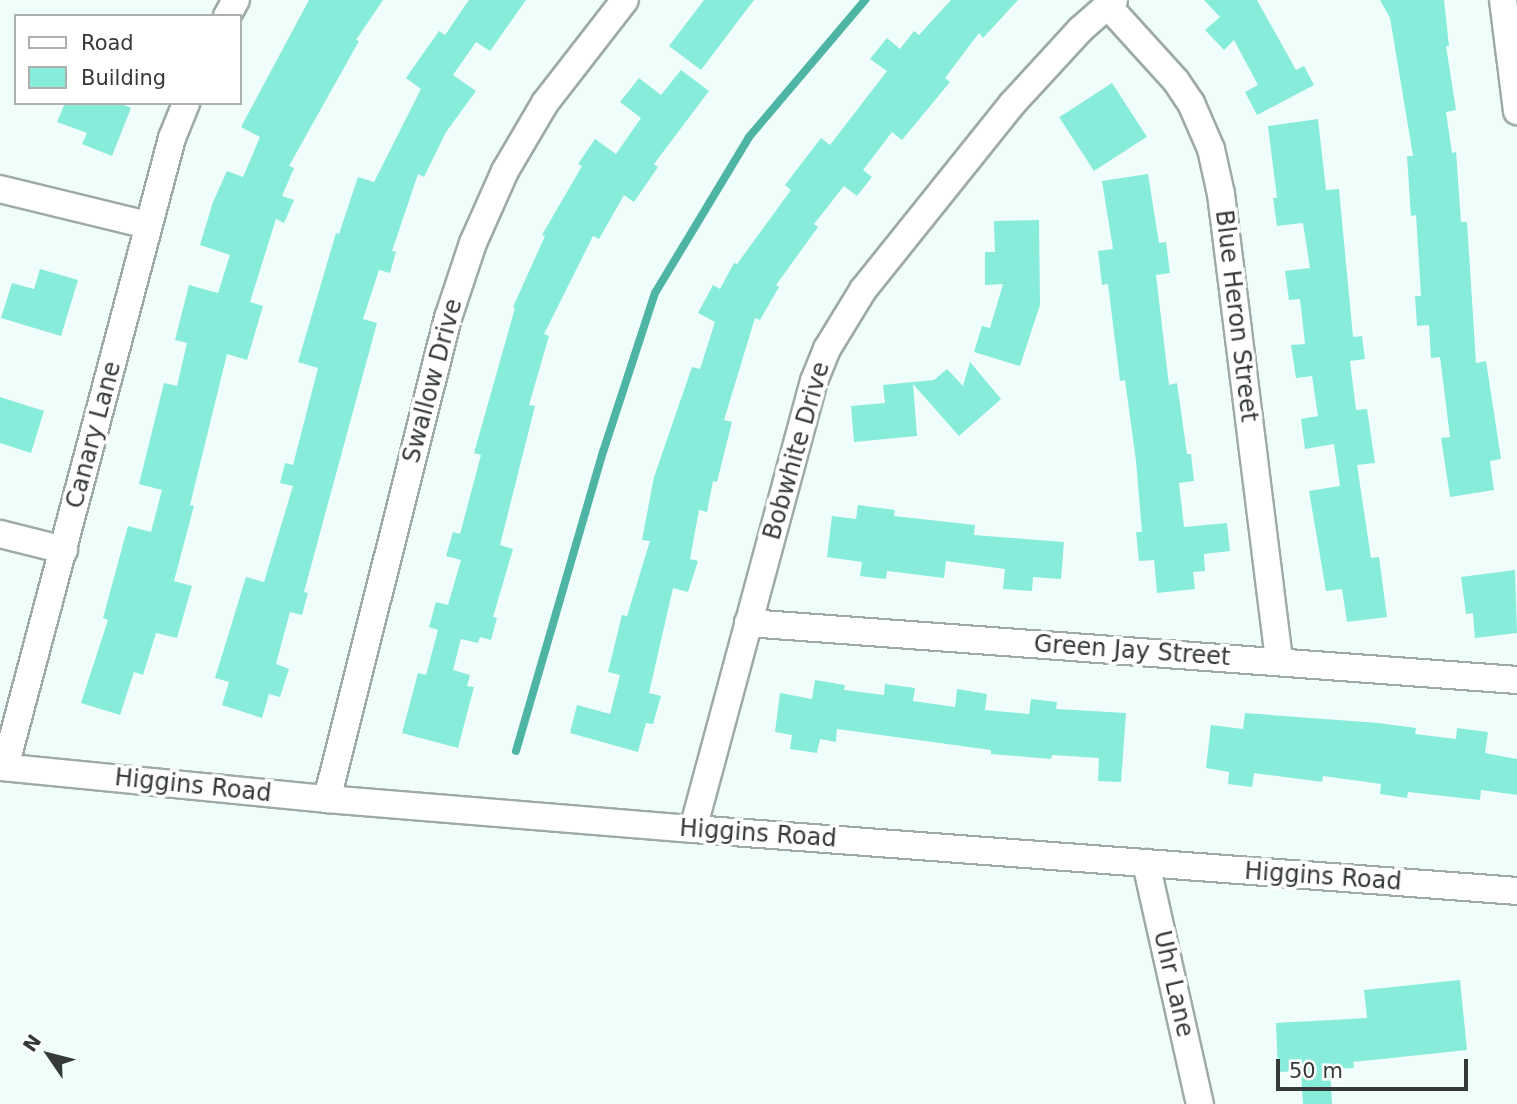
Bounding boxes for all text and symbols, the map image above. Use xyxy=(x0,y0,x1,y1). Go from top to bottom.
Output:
legend xyxy=(14,14,242,105)
text: Road xyxy=(81,31,134,55)
text: Building xyxy=(81,66,166,90)
street label: Blue Heron Street xyxy=(1209,208,1263,424)
street label: Swallow Drive xyxy=(397,296,469,466)
street label: Canary Lane xyxy=(61,358,127,512)
street label: Bobwhite Drive xyxy=(758,359,836,543)
street label: Green Jay Street xyxy=(1033,630,1231,672)
street label: Higgins Road xyxy=(113,763,273,809)
street label: Higgins Road xyxy=(678,814,838,854)
street label: Higgins Road xyxy=(1243,857,1403,897)
street label: Uhr Lane xyxy=(1147,928,1199,1040)
north arrow xyxy=(14,1020,84,1090)
text: N xyxy=(18,1030,45,1056)
scale bar xyxy=(1279,1044,1472,1088)
text: 50 m xyxy=(1289,1059,1343,1083)

